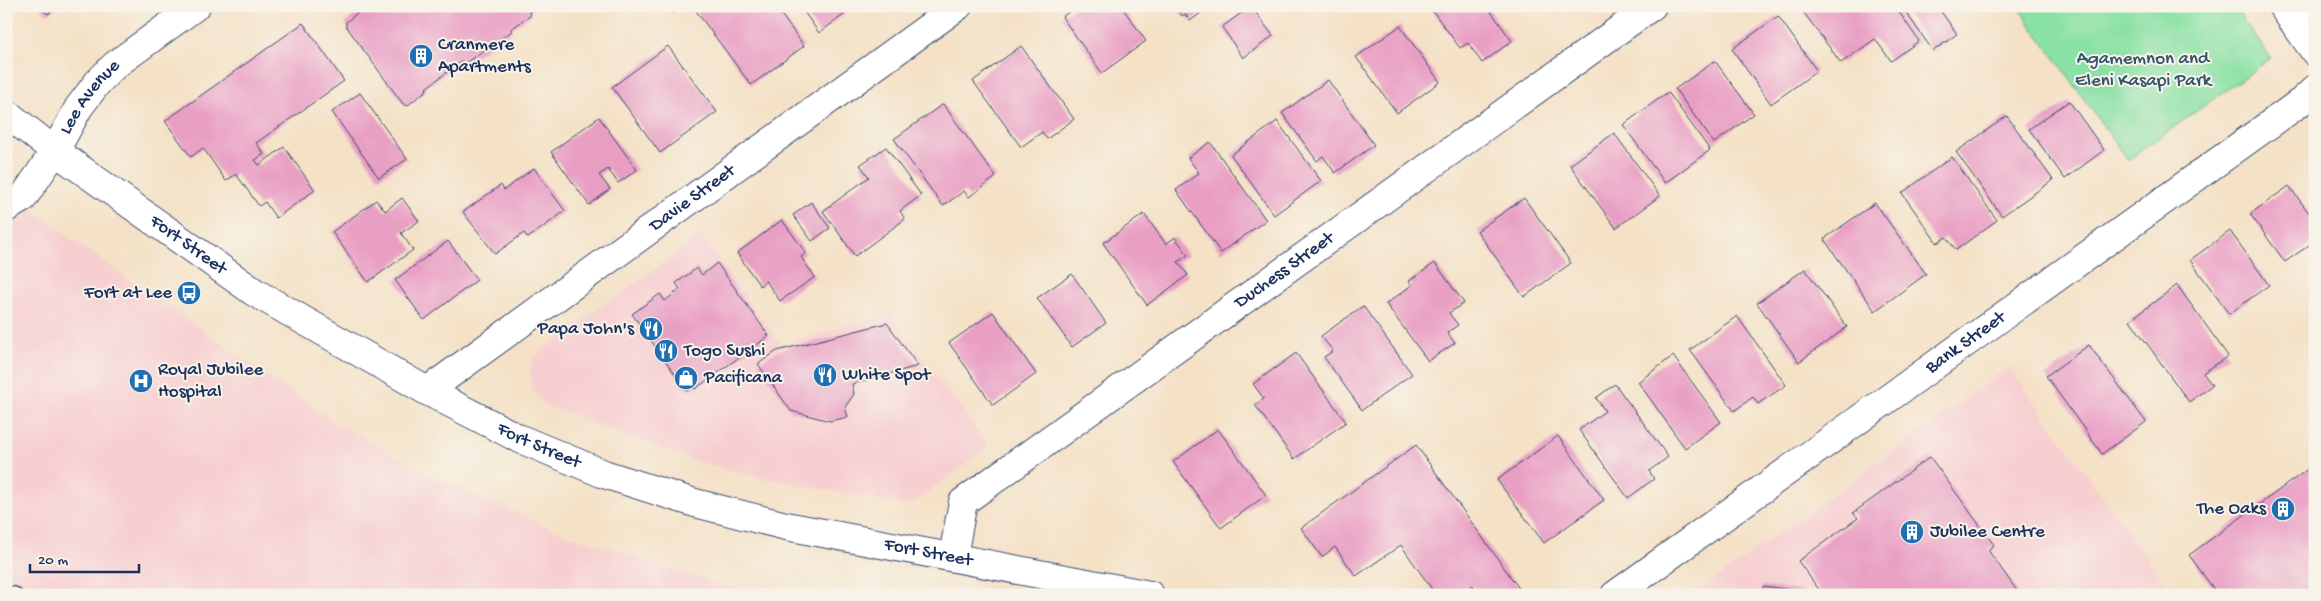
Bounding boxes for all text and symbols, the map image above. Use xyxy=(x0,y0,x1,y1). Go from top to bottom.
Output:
place label: Cranmere Apartments xyxy=(438,34,532,79)
building icon: Cranmere Apartments xyxy=(408,43,434,69)
park label: Agamemnon and Eleni Kasapi Park xyxy=(2075,48,2213,93)
street label: Lee Avenue xyxy=(55,55,125,139)
street label: Davie Street xyxy=(643,158,742,238)
street label: Fort Street xyxy=(144,209,233,282)
street label: Duchess Street xyxy=(1229,226,1340,315)
bus stop icon: Fort at Lee xyxy=(176,280,202,306)
place label: Fort at Lee xyxy=(83,282,172,305)
street label: Bank Street xyxy=(1920,305,2012,380)
restaurant icon: Papa John's xyxy=(638,316,664,342)
place label: Papa John's xyxy=(537,318,635,341)
restaurant icon: Togo Sushi xyxy=(653,338,679,364)
place label: Togo Sushi xyxy=(683,340,765,363)
place label: Royal Jubilee Hospital xyxy=(158,359,264,404)
restaurant icon: White Spot xyxy=(812,362,838,388)
place label: White Spot xyxy=(842,364,933,387)
shop icon: Pacificana xyxy=(673,365,699,391)
place label: Pacificana xyxy=(703,367,784,390)
hospital icon: Royal Jubilee Hospital xyxy=(128,368,154,394)
street label: Fort Street xyxy=(492,417,586,475)
building icon: The Oaks xyxy=(2270,496,2296,522)
place label: The Oaks xyxy=(2196,498,2267,521)
building icon: Jubilee Centre xyxy=(1899,519,1925,545)
place label: Jubilee Centre xyxy=(1930,521,2045,544)
street label: Fort Street xyxy=(881,533,976,573)
scale bar xyxy=(30,541,139,573)
text: 20 m xyxy=(38,552,68,570)

